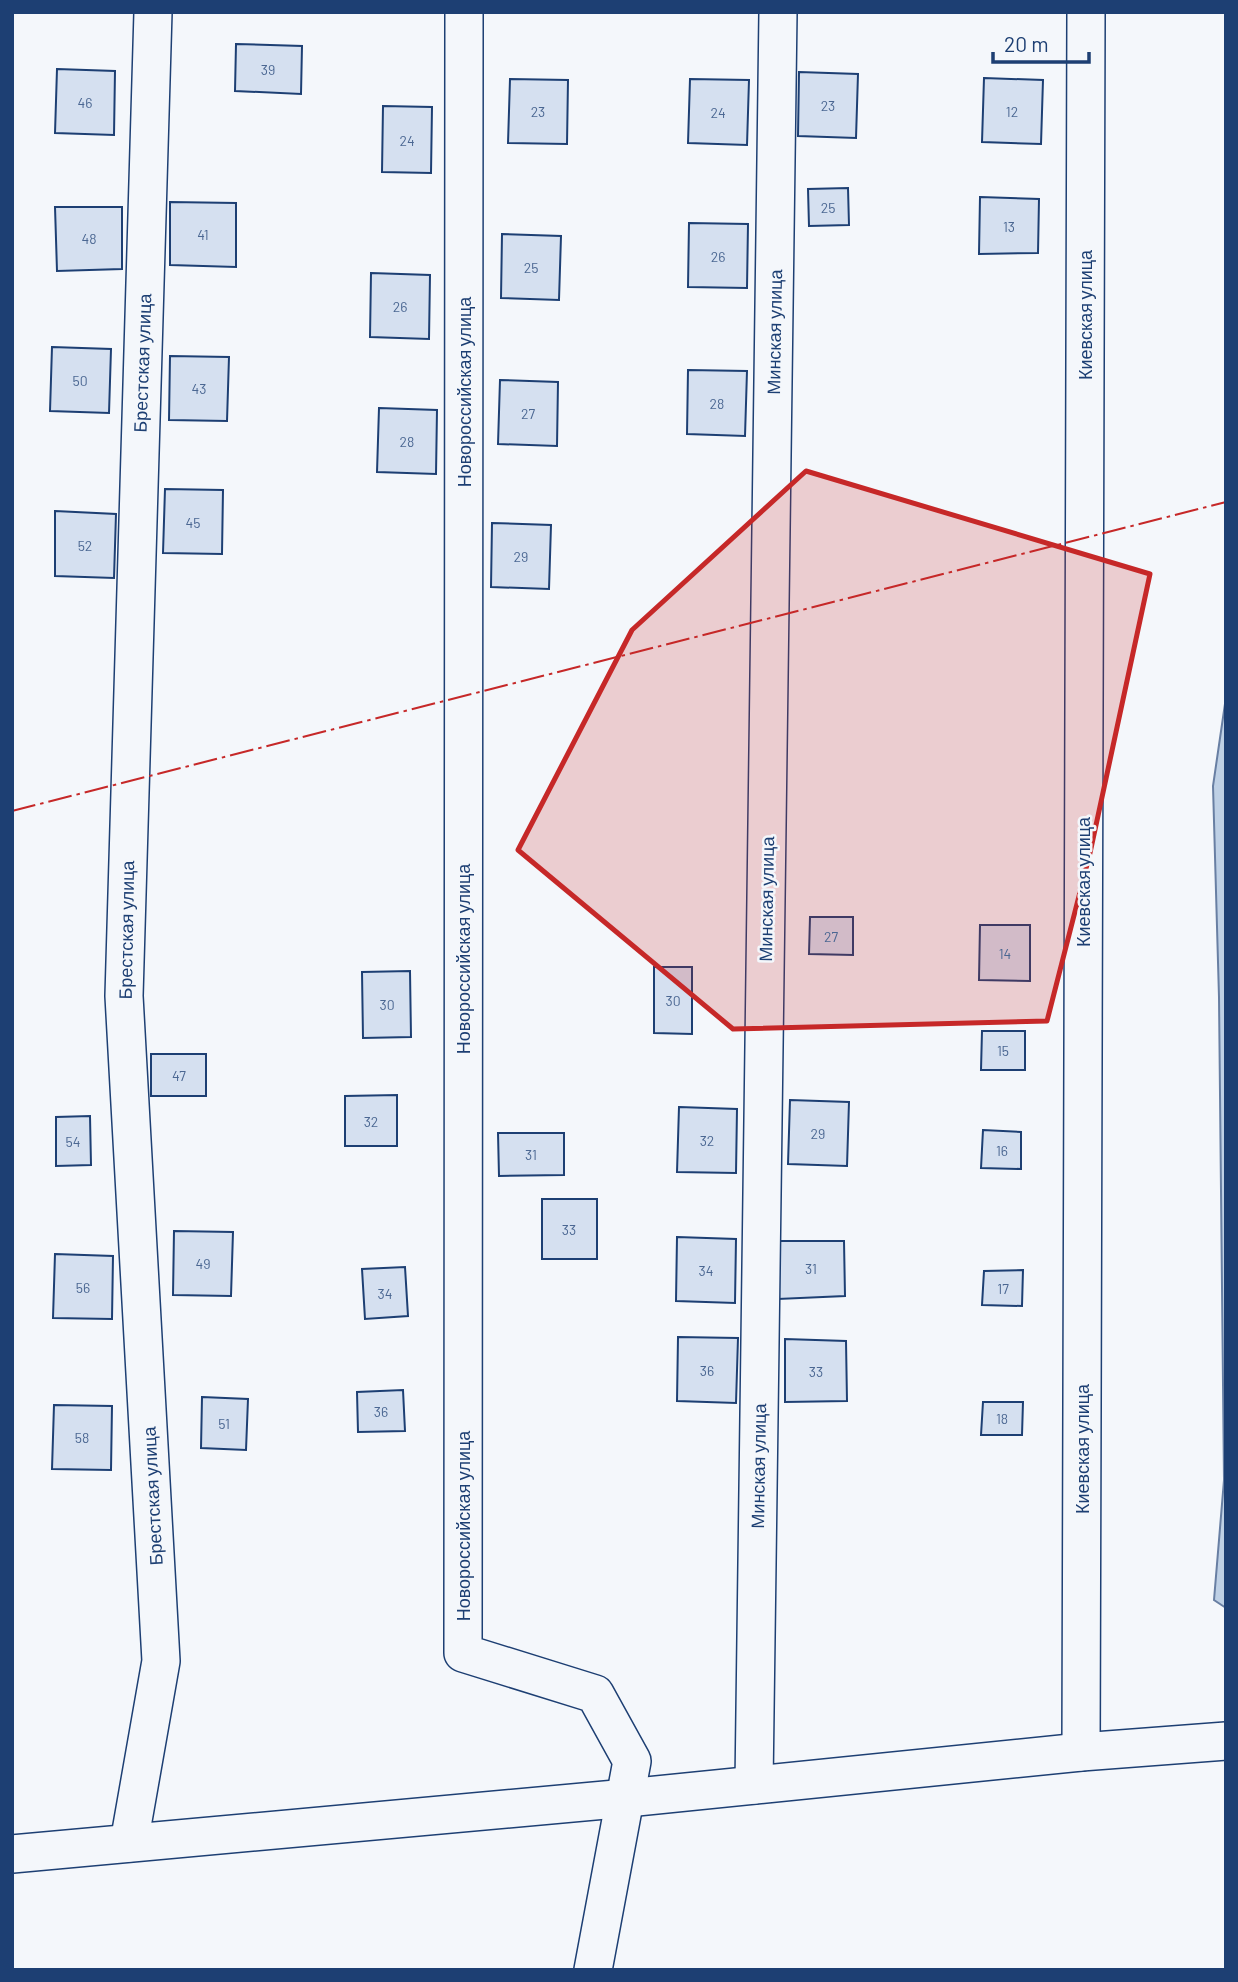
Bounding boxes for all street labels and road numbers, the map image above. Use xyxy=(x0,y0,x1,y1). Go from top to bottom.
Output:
street label: Киевская улица xyxy=(1074,249,1096,380)
street label: Минская улица xyxy=(762,268,786,395)
street label: Брестская улица xyxy=(129,292,155,433)
street label: Новороссийская улица xyxy=(453,296,475,487)
street label: Киевская улица xyxy=(1072,816,1094,947)
street label: Минская улица xyxy=(754,835,778,962)
street label: Брестская улица xyxy=(114,859,138,1000)
street label: Новороссийская улица xyxy=(452,863,474,1054)
street label: Киевская улица xyxy=(1071,1383,1093,1514)
street label: Минская улица xyxy=(746,1402,770,1529)
street label: Брестская улица xyxy=(137,1425,167,1566)
street label: Новороссийская улица xyxy=(452,1430,474,1621)

